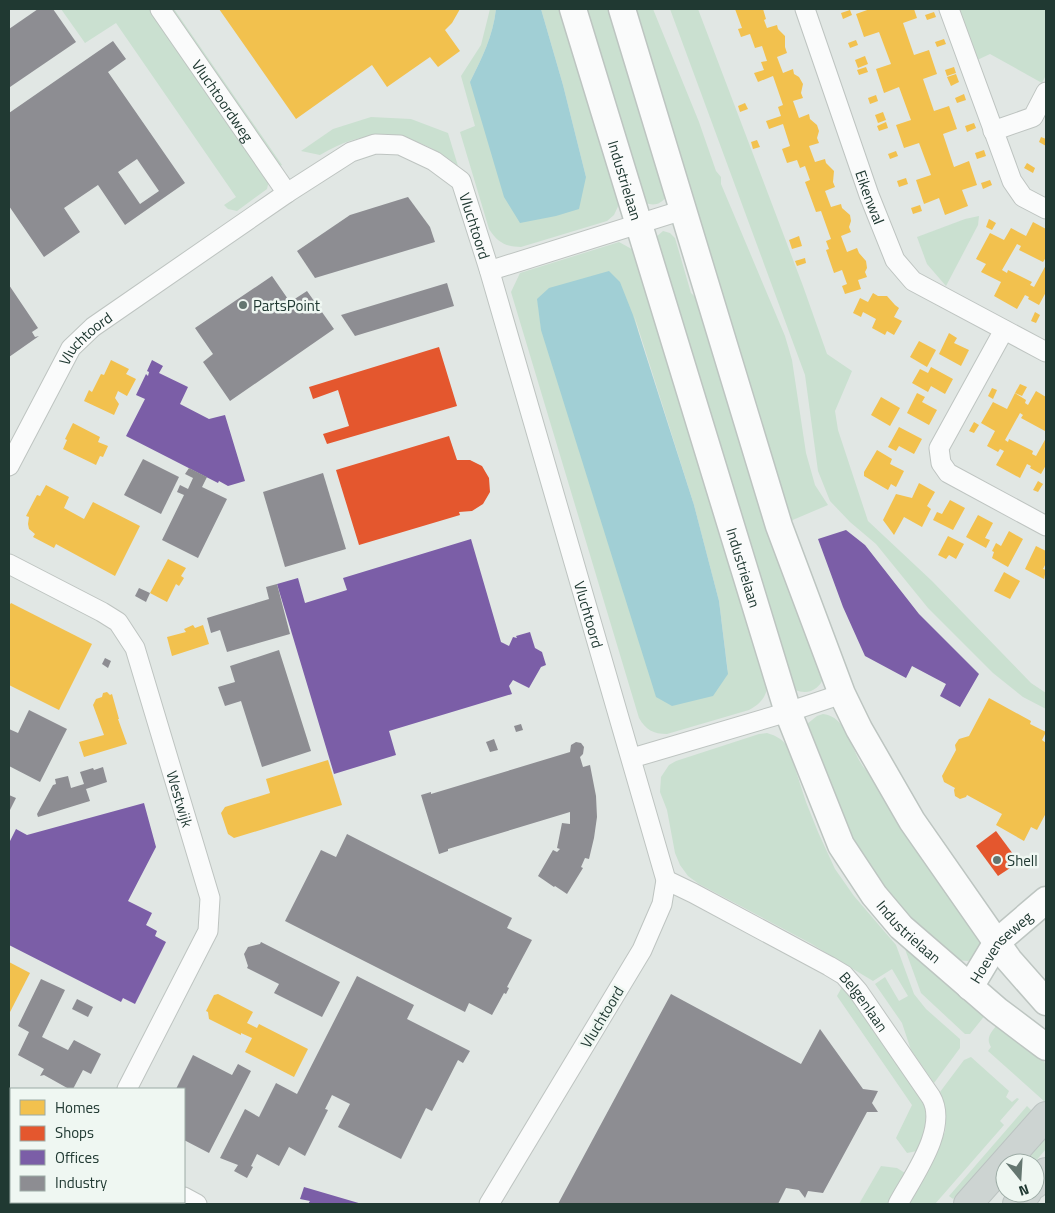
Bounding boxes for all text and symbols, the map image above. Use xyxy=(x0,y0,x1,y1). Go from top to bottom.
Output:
street label: Vluchtoordweg xyxy=(186,55,260,146)
street label: Industrielaan xyxy=(602,137,648,223)
street label: Eikenwal xyxy=(850,167,891,228)
street label: Vluchtoord xyxy=(454,190,497,262)
place label: PartsPoint xyxy=(253,294,321,317)
marker: PartsPoint xyxy=(237,299,249,311)
street label: Vluchtoord xyxy=(53,306,117,369)
street label: Industrielaan xyxy=(721,525,767,610)
street label: Vluchtoord xyxy=(568,578,610,651)
street label: Westwijk xyxy=(161,768,200,830)
place label: Shell xyxy=(1007,849,1038,872)
marker: Shell xyxy=(991,854,1003,866)
street label: Industrielaan xyxy=(871,895,946,969)
street label: Hoevenseweg xyxy=(963,905,1037,987)
street label: Belgenlaan xyxy=(834,966,894,1036)
street label: Vluchtoord xyxy=(574,982,630,1052)
legend xyxy=(10,1088,185,1203)
text: Homes xyxy=(55,1096,100,1119)
text: Shops xyxy=(55,1121,94,1144)
text: Offices xyxy=(55,1146,99,1169)
north arrow xyxy=(995,1153,1045,1203)
text: Industry xyxy=(55,1171,107,1194)
text: N xyxy=(1016,1179,1032,1202)

